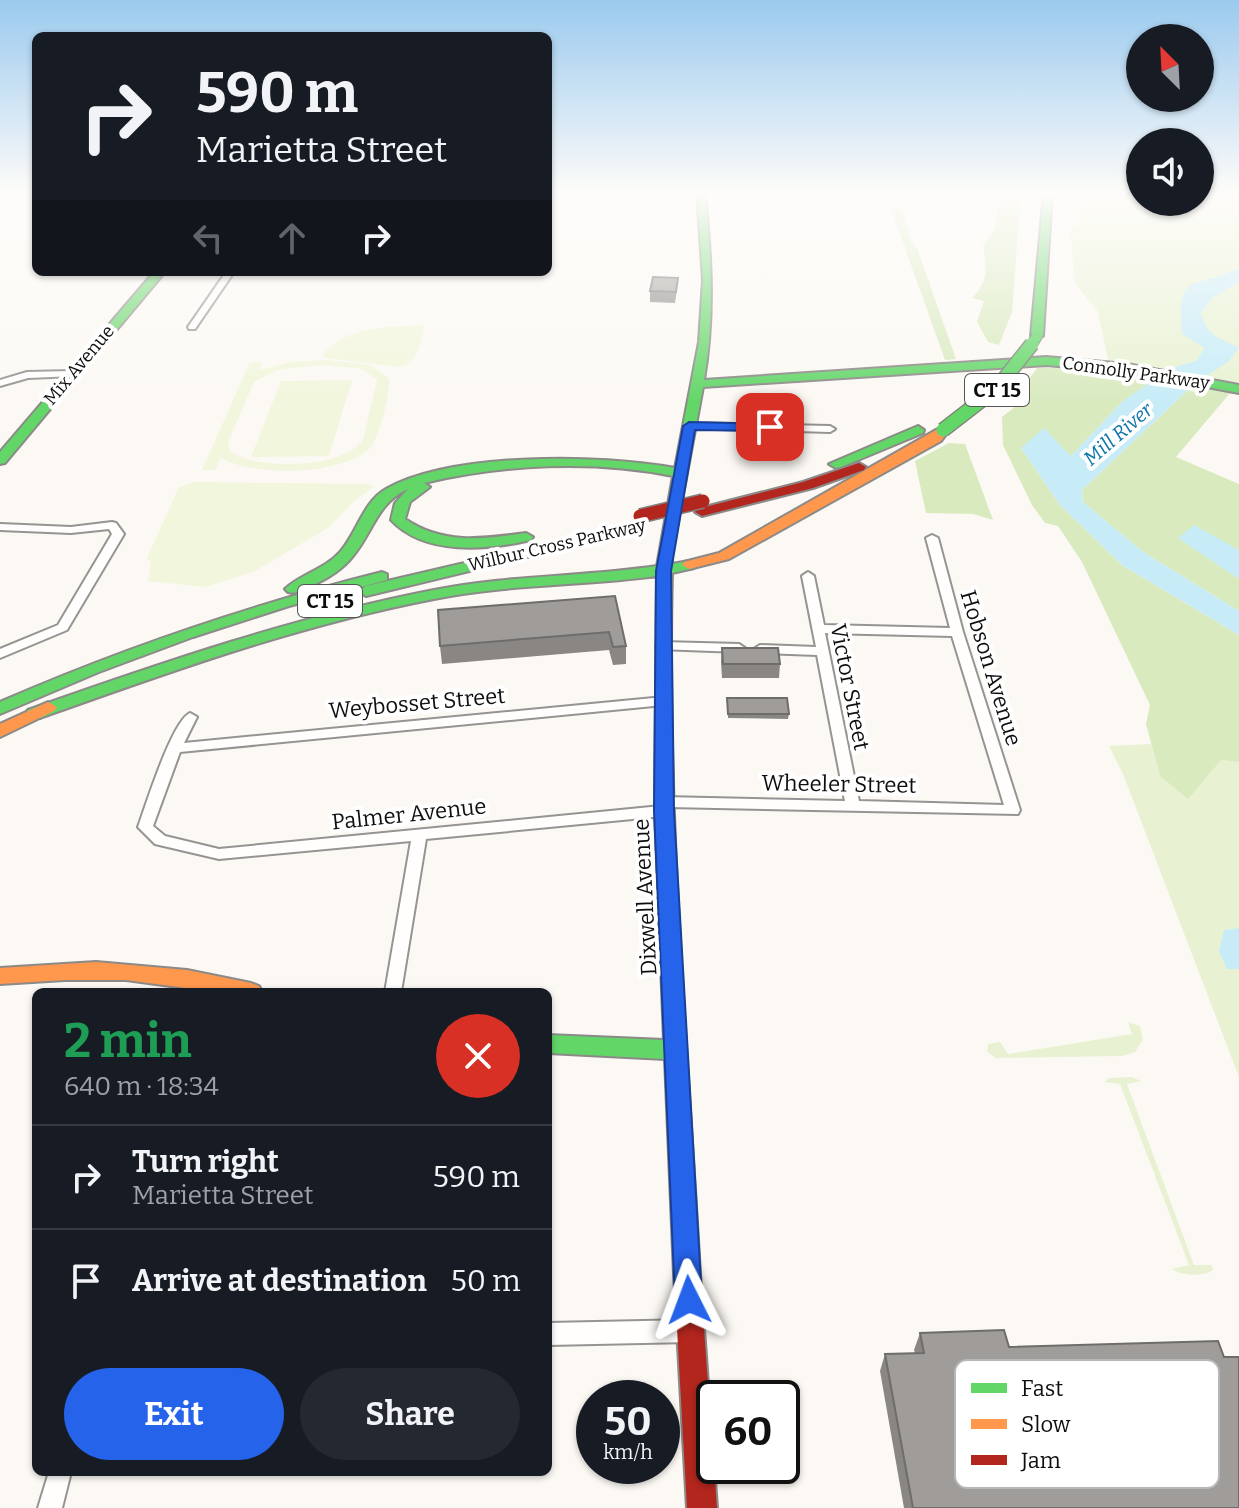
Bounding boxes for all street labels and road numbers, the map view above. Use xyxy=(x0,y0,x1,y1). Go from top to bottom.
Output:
street label: Mix Avenue xyxy=(39,320,119,410)
street label: Connolly Parkway xyxy=(1061,352,1211,394)
road number: CT 15 xyxy=(965,374,1029,406)
street label: Wilbur Cross Parkway xyxy=(466,514,648,576)
road number: CT 15 xyxy=(298,585,362,617)
street label: Hobson Avenue xyxy=(954,587,1028,749)
street label: Victor Street xyxy=(825,621,876,753)
street label: Weybosset Street xyxy=(328,682,506,724)
street label: Wheeler Street xyxy=(761,769,917,799)
street label: Palmer Avenue xyxy=(330,792,488,836)
street label: Dixwell Avenue xyxy=(627,818,663,976)

